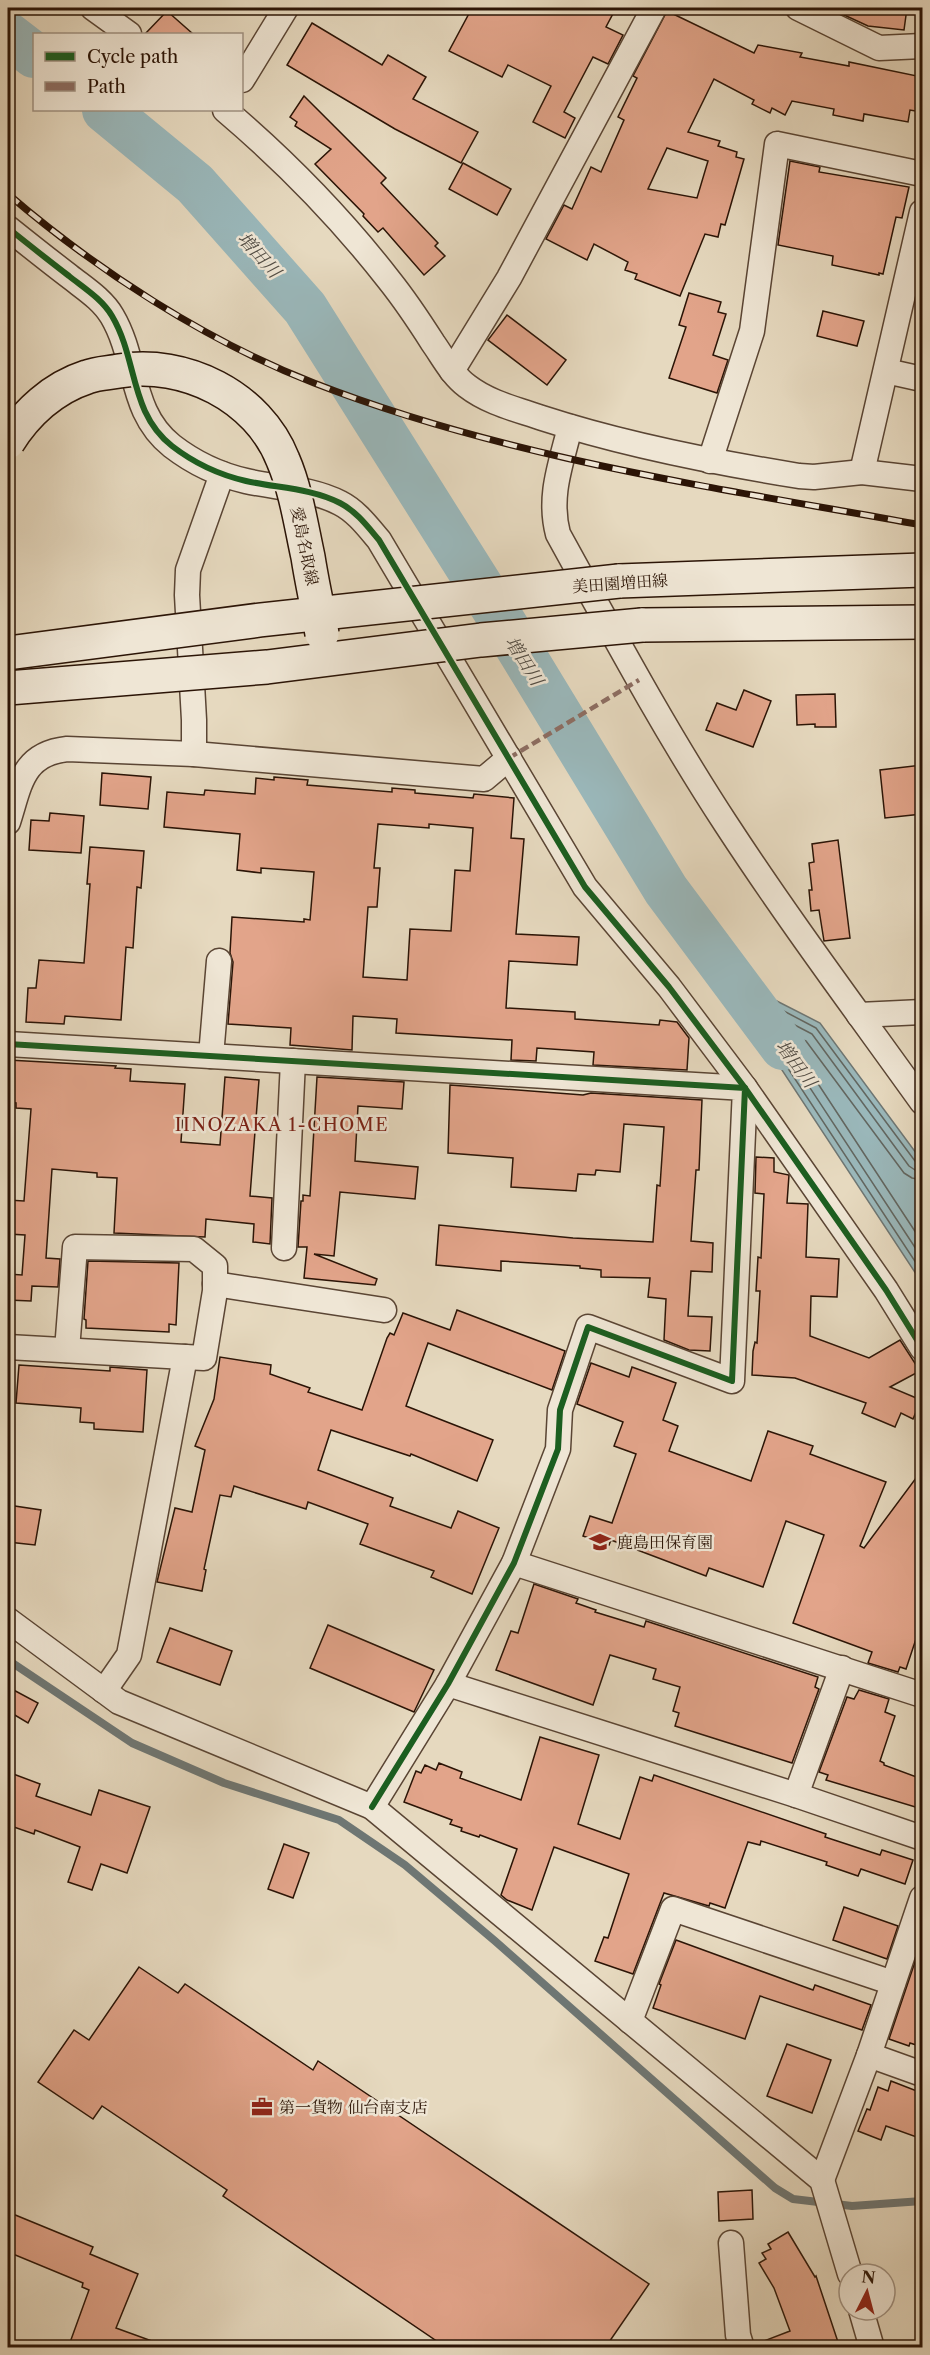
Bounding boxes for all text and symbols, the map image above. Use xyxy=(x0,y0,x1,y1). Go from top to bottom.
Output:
legend xyxy=(33,33,243,111)
text: Cycle path xyxy=(87,46,178,68)
text: Path xyxy=(87,76,126,98)
water label: 増田川 xyxy=(233,228,287,284)
street label: 愛島名取線 xyxy=(287,505,323,587)
street label: 美田園増田線 xyxy=(571,570,669,596)
water label: 増田川 xyxy=(500,632,549,691)
water label: 増田川 xyxy=(771,1036,822,1094)
district label: IINOZAKA 1-CHOME xyxy=(175,1114,389,1136)
school or university icon: 鹿島田保育園 xyxy=(588,1530,612,1554)
place label: 鹿島田保育園 xyxy=(617,1532,713,1552)
office icon: 第一貨物 仙台南支店 xyxy=(250,2095,274,2119)
place label: 第一貨物 仙台南支店 xyxy=(279,2097,427,2117)
north arrow xyxy=(837,2262,897,2322)
text: N xyxy=(861,2266,877,2288)

